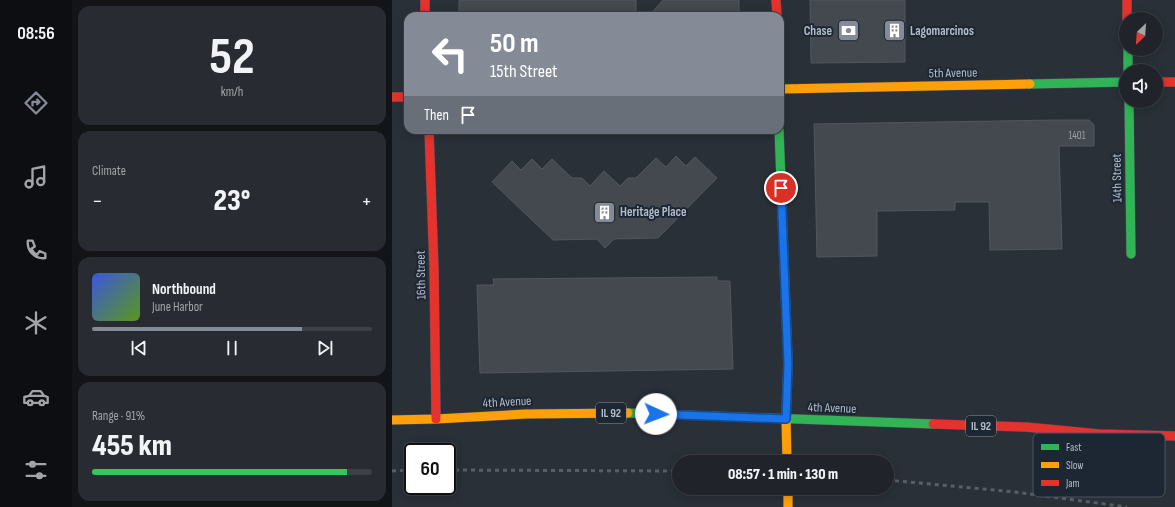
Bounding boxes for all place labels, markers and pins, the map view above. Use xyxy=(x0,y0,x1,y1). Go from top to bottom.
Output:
bank icon: Chase xyxy=(835,18,861,44)
building icon: Lagomarcinos xyxy=(882,18,908,44)
place label: Chase xyxy=(804,23,832,39)
place label: Lagomarcinos xyxy=(910,23,974,39)
pin xyxy=(764,171,798,205)
building icon: Heritage Place xyxy=(591,199,617,225)
place label: Heritage Place xyxy=(620,204,687,220)

